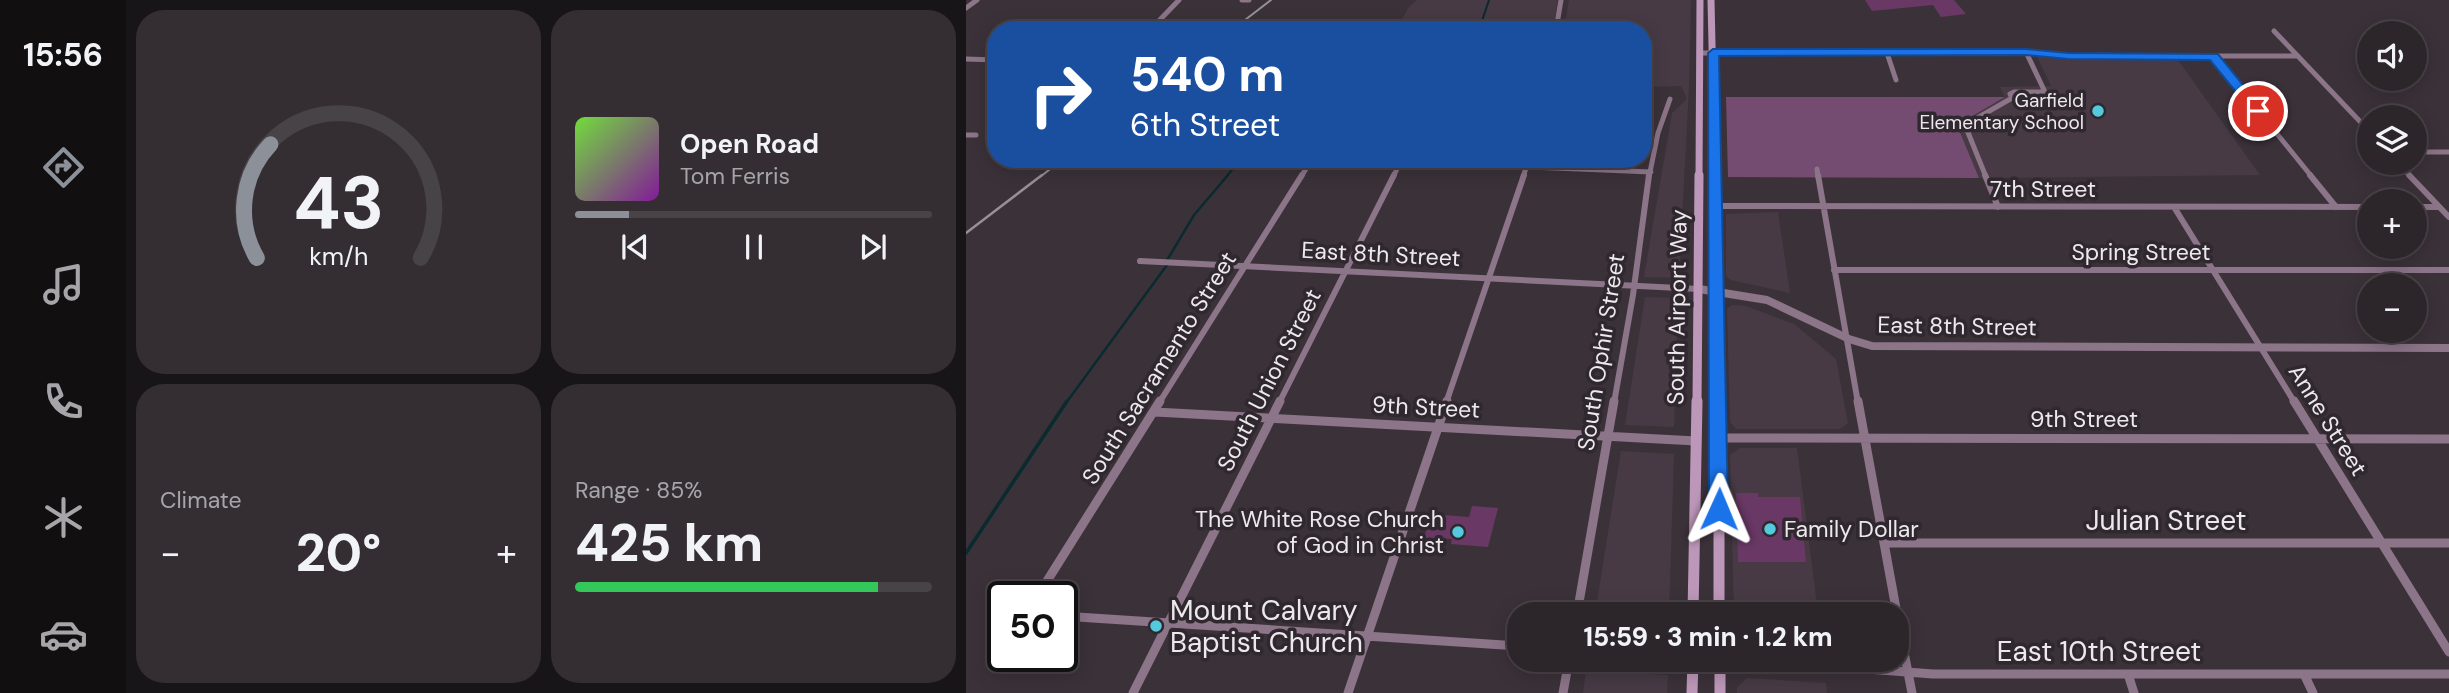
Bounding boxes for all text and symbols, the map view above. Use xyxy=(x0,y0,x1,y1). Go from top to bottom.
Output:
map controls xyxy=(2357,21,2427,343)
button: sound xyxy=(2357,21,2427,91)
text: 15:56 xyxy=(23,34,103,76)
text: 540 m xyxy=(1130,42,1284,106)
icon: right xyxy=(1015,49,1106,140)
pin xyxy=(2228,81,2288,141)
place label: Garfield Elementary School xyxy=(1920,88,2084,135)
icon: arrive xyxy=(2239,92,2277,130)
marker: Garfield Elementary School xyxy=(2090,103,2106,119)
text: 6th Street xyxy=(1130,104,1280,146)
button: layers xyxy=(2357,105,2427,175)
text: Open Road xyxy=(680,127,819,161)
icon: directions xyxy=(39,143,88,192)
text: 43 xyxy=(293,156,384,251)
text: Tom Ferris xyxy=(680,161,790,191)
street label: 7th Street xyxy=(1990,174,2096,204)
button: + xyxy=(2357,189,2427,259)
street label: South Airport Way xyxy=(1660,209,1694,405)
icon: previous xyxy=(616,228,654,266)
icon: pause xyxy=(735,228,773,266)
icon: next xyxy=(854,228,892,266)
street label: East 8th Street xyxy=(1301,235,1461,273)
street label: Spring Street xyxy=(2071,237,2211,267)
text: km/h xyxy=(309,240,368,273)
street label: South Sacramento Street xyxy=(1075,246,1243,490)
street label: South Ophir Street xyxy=(1571,251,1631,453)
icon: music xyxy=(39,260,88,309)
button: − xyxy=(2357,273,2427,343)
street label: South Union Street xyxy=(1210,284,1328,476)
street label: East 8th Street xyxy=(1877,310,2037,342)
street label: Anne Street xyxy=(2282,359,2374,481)
icon: phone xyxy=(39,377,88,426)
street label: 9th Street xyxy=(1371,389,1481,425)
street label: 9th Street xyxy=(2030,404,2138,434)
position arrow xyxy=(1682,472,1756,546)
text: Range · 85% xyxy=(575,475,702,505)
text: Climate xyxy=(160,485,242,515)
icon: climate xyxy=(39,493,88,542)
street label: Julian Street xyxy=(2085,502,2247,539)
place label: The White Rose Church of God in Christ xyxy=(1195,504,1444,560)
text: 425 km xyxy=(575,509,763,577)
place label: Family Dollar xyxy=(1784,514,1919,544)
text: 20° xyxy=(296,519,381,587)
marker: Family Dollar xyxy=(1762,521,1778,537)
marker: The White Rose Church of God in Christ xyxy=(1450,524,1466,540)
text: − xyxy=(160,528,181,578)
text: + xyxy=(496,528,517,578)
speed limit sign: 50 xyxy=(987,581,1078,672)
place label: Mount Calvary Baptist Church xyxy=(1170,592,1363,661)
icon: car xyxy=(39,610,88,659)
marker: Mount Calvary Baptist Church xyxy=(1148,618,1164,634)
text: 15:59 · 3 min · 1.2 km xyxy=(1583,620,1833,654)
street label: East 10th Street xyxy=(1997,633,2201,670)

